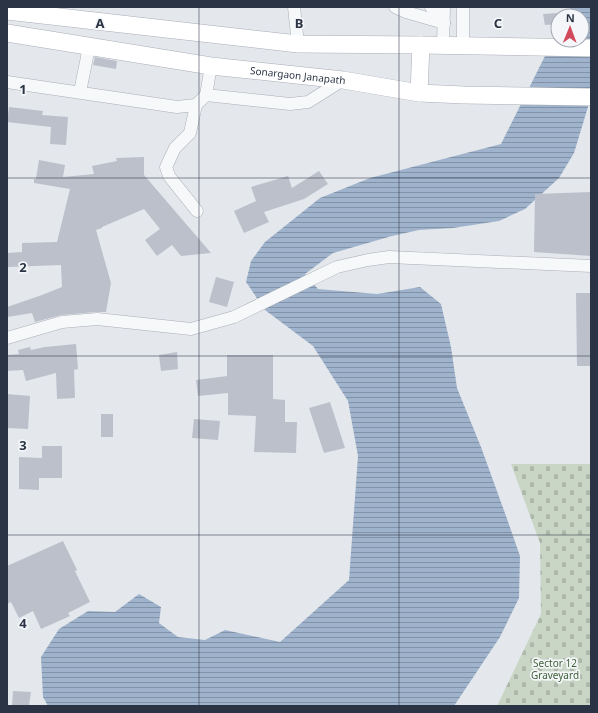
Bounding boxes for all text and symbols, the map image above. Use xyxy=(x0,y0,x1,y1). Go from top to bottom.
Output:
north arrow xyxy=(550,8,590,48)
text: N xyxy=(566,10,575,25)
text: A xyxy=(96,14,105,32)
text: B xyxy=(295,14,303,32)
text: C xyxy=(494,14,502,32)
street label: Sonargaon Janapath xyxy=(249,63,346,87)
text: 1 xyxy=(19,80,27,98)
text: 2 xyxy=(19,258,27,276)
text: 3 xyxy=(19,436,27,454)
text: 4 xyxy=(19,614,27,632)
park label: Sector 12 Graveyard xyxy=(531,656,579,682)

